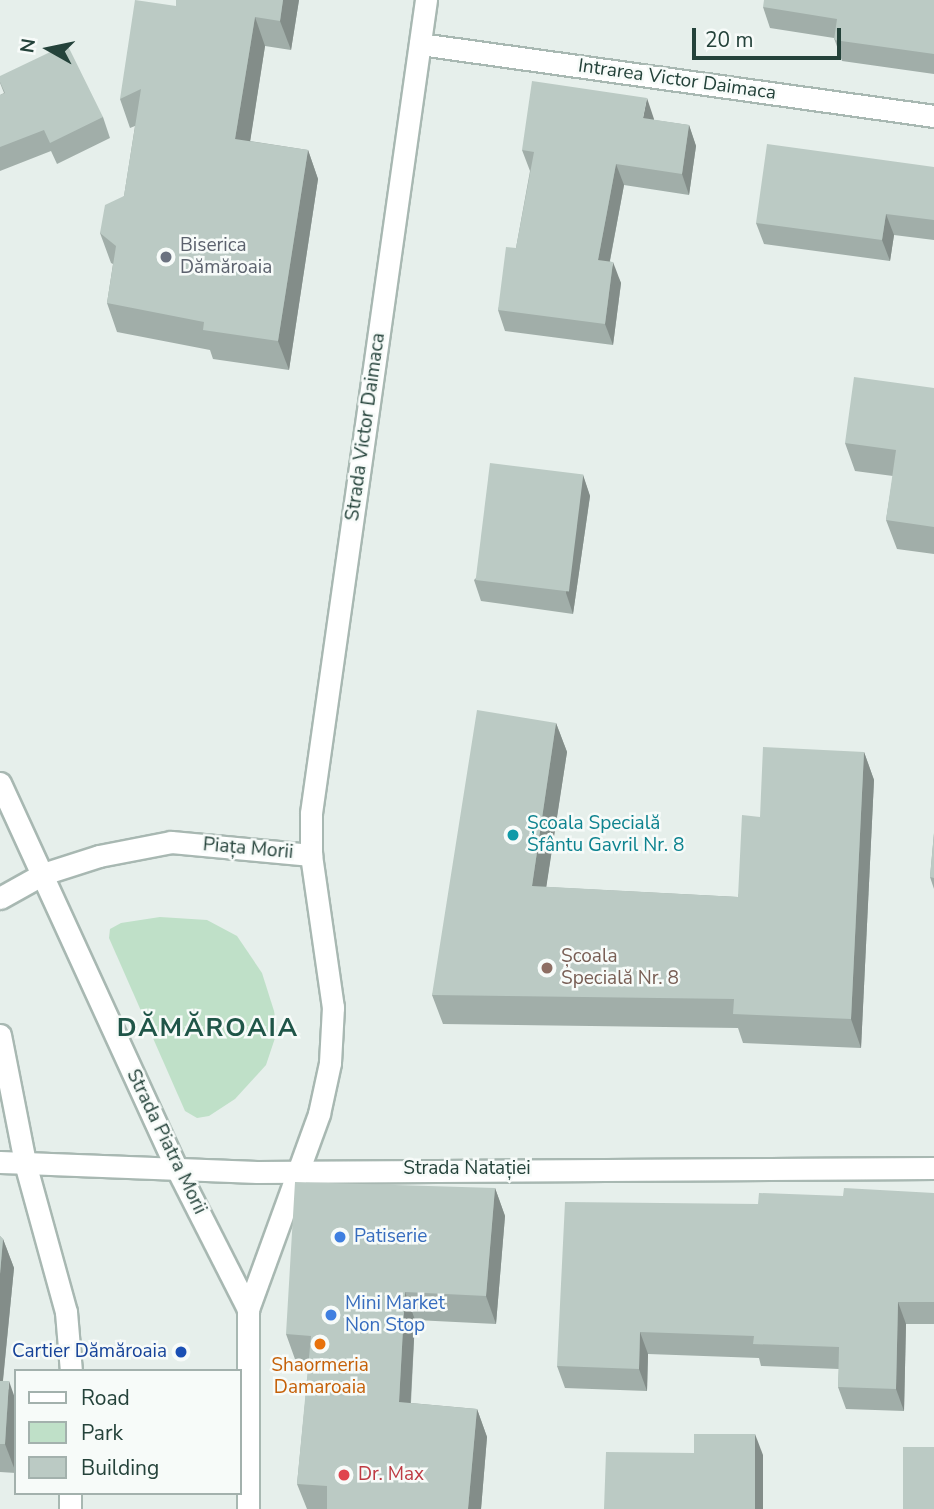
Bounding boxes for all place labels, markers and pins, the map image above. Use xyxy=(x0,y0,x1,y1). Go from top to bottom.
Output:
place label: Biserica Dămăroaia xyxy=(180,235,272,279)
marker: Biserica Dămăroaia xyxy=(158,249,174,265)
place label: Școala Specială Sfântu Gavril Nr. 8 xyxy=(527,813,684,857)
marker: Școala Specială Sfântu Gavril Nr. 8 xyxy=(505,827,521,843)
place label: Școala Specială Nr. 8 xyxy=(561,946,679,990)
marker: Școala Specială Nr. 8 xyxy=(539,960,555,976)
place label: Patiserie xyxy=(354,1226,427,1248)
marker: Patiserie xyxy=(332,1229,348,1245)
place label: Mini Market Non Stop xyxy=(345,1293,445,1337)
marker: Mini Market Non Stop xyxy=(323,1307,339,1323)
marker: Shaormeria Damaroaia xyxy=(312,1336,328,1352)
place label: Cartier Dămăroaia xyxy=(12,1341,167,1363)
marker: Cartier Dămăroaia xyxy=(173,1344,189,1360)
place label: Shaormeria Damaroaia xyxy=(271,1355,369,1399)
place label: Dr. Max xyxy=(358,1464,424,1486)
marker: Dr. Max xyxy=(336,1467,352,1483)

